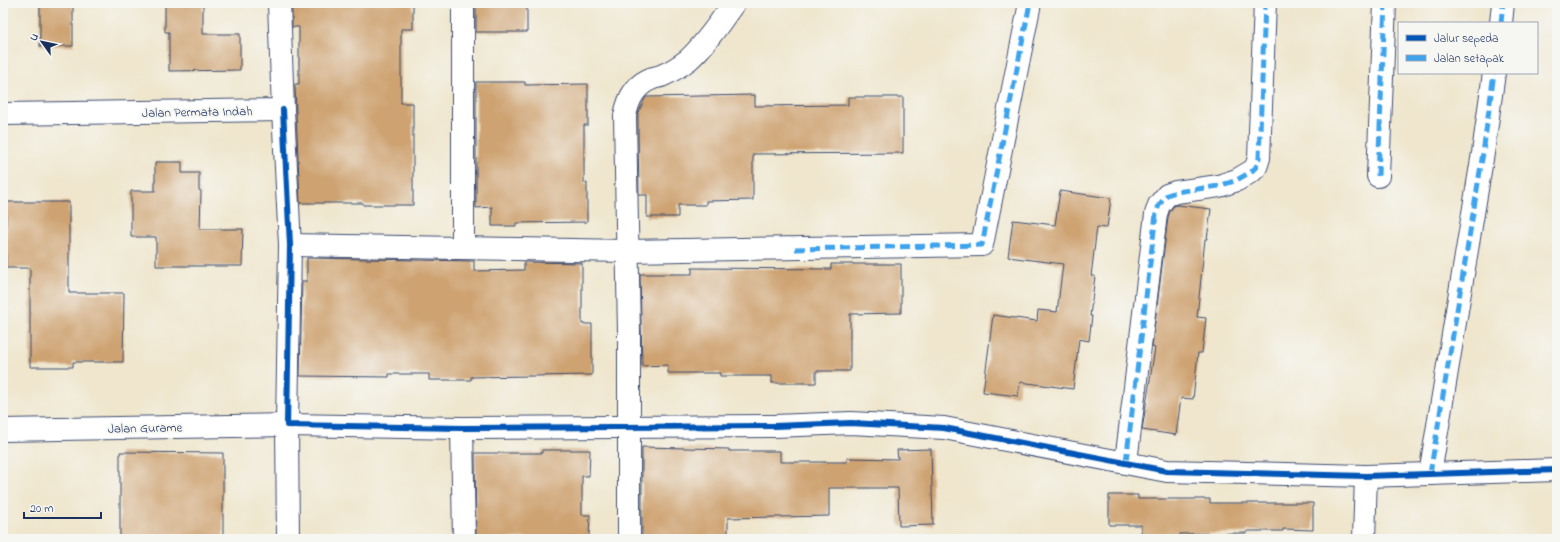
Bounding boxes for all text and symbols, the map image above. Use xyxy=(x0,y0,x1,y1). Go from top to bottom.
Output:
north arrow xyxy=(22,22,62,62)
legend xyxy=(1398,22,1538,74)
text: U xyxy=(26,30,43,44)
text: Jalur sepeda xyxy=(1434,30,1499,48)
text: Jalan setapak xyxy=(1434,50,1505,68)
street label: Jalan Permata Indah xyxy=(142,102,252,123)
street label: Jalan Gurame xyxy=(107,418,183,439)
scale bar xyxy=(24,494,101,520)
text: 20 m xyxy=(30,500,53,518)

